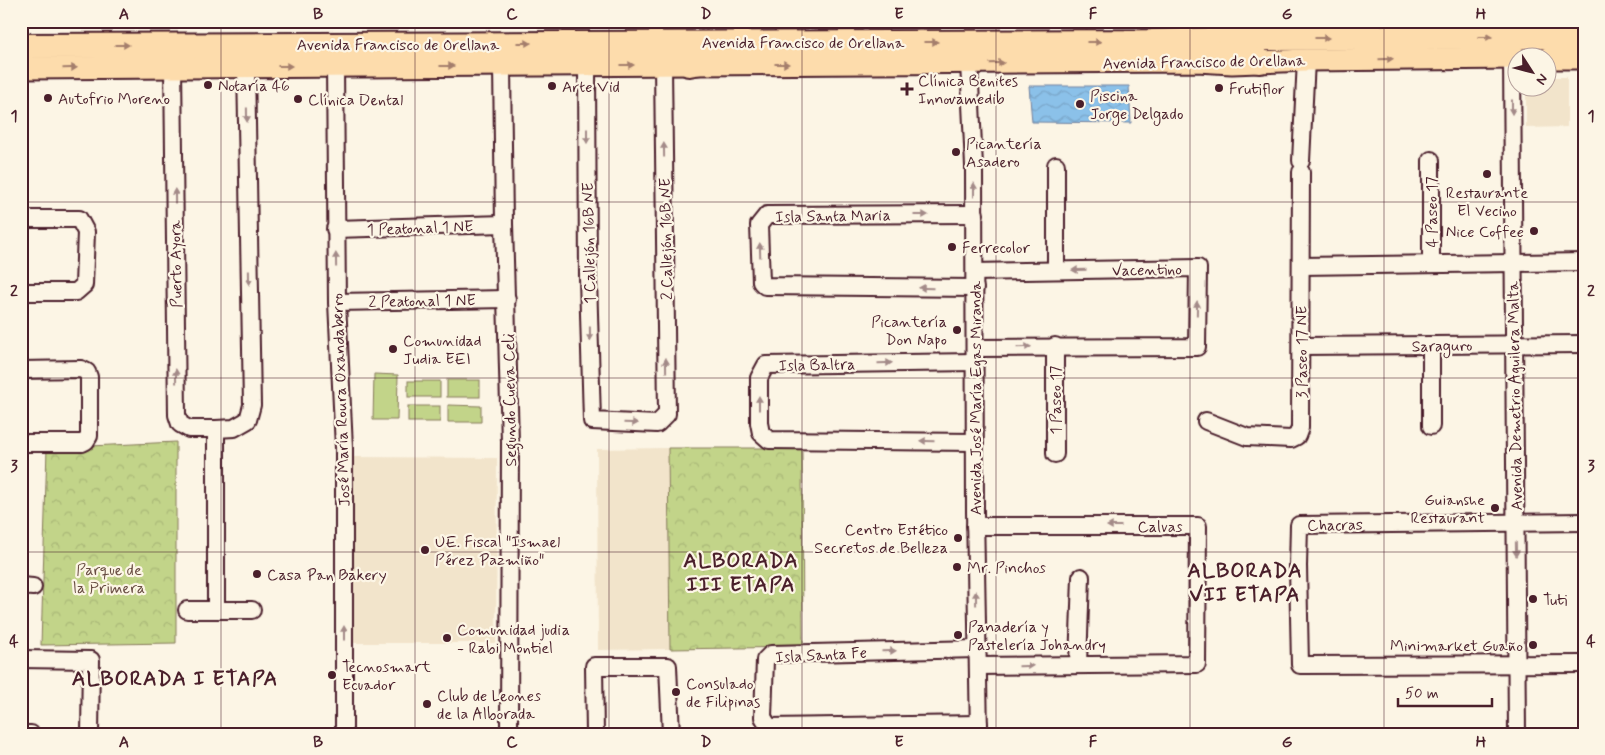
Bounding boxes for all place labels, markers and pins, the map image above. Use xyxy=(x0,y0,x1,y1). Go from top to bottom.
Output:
place label: Clínica Benites Innovamedib xyxy=(918,71,1018,110)
place label: Notaría 46 xyxy=(218,76,290,97)
place label: Arte Vid xyxy=(562,77,620,98)
marker: Notaría 46 xyxy=(202,79,214,91)
place label: Frutiflor xyxy=(1229,79,1285,100)
marker: Arte Vid xyxy=(546,80,558,92)
marker: Clínica Benites Innovamedib xyxy=(900,82,914,96)
marker: Frutiflor xyxy=(1213,82,1225,94)
place label: Piscina Jorge Delgado xyxy=(1090,86,1183,126)
place label: Autofrio Moreno xyxy=(58,89,170,110)
place label: Clínica Dental xyxy=(308,90,403,111)
marker: Autofrio Moreno xyxy=(42,92,54,104)
marker: Clínica Dental xyxy=(292,93,304,105)
marker: Piscina Jorge Delgado xyxy=(1074,98,1086,110)
place label: Picantería Asadero xyxy=(966,134,1042,173)
marker: Picantería Asadero xyxy=(950,146,962,158)
marker: Restaurante El Vecino xyxy=(1481,168,1493,180)
place label: Restaurante El Vecino xyxy=(1446,183,1528,222)
place label: Nice Coffee xyxy=(1446,222,1524,243)
marker: Nice Coffee xyxy=(1528,225,1540,237)
place label: Ferrecolor xyxy=(962,238,1031,259)
marker: Ferrecolor xyxy=(946,241,958,253)
place label: Picantería Don Napo xyxy=(871,312,947,351)
marker: Picantería Don Napo xyxy=(951,324,963,336)
place label: Comunidad Judia EEI xyxy=(403,331,482,370)
marker: Comunidad Judia EEI xyxy=(387,343,399,355)
place label: Guianshe Restaurant xyxy=(1411,490,1485,529)
marker: Guianshe Restaurant xyxy=(1489,502,1501,514)
place label: Centro Estético Secretos de Belleza xyxy=(814,520,948,559)
place label: UE. Fiscal "Ismael Pérez Pazmiño" xyxy=(435,532,560,571)
marker: Centro Estético Secretos de Belleza xyxy=(952,532,964,544)
marker: UE. Fiscal "Ismael Pérez Pazmiño" xyxy=(419,544,431,556)
place label: Mr. Pinchos xyxy=(967,558,1046,579)
marker: Mr. Pinchos xyxy=(951,561,963,573)
place label: Casa Pan Bakery xyxy=(267,565,387,586)
marker: Casa Pan Bakery xyxy=(251,568,263,580)
place label: Tuti xyxy=(1543,590,1567,611)
marker: Tuti xyxy=(1527,593,1539,605)
place label: Panadería y Pastelería Johandry xyxy=(968,617,1106,656)
place label: Comunidad judia - Rabi Montiel xyxy=(457,620,570,659)
marker: Panadería y Pastelería Johandry xyxy=(952,629,964,641)
marker: Comunidad judia - Rabi Montiel xyxy=(441,632,453,644)
place label: Minimarket Guaño xyxy=(1390,636,1523,657)
marker: Minimarket Guaño xyxy=(1527,639,1539,651)
place label: Tecnosmart Ecuador xyxy=(342,657,432,696)
marker: Tecnosmart Ecuador xyxy=(326,669,338,681)
place label: Consulado de Filipinas xyxy=(686,674,760,713)
place label: Club de Leones de la Alborada xyxy=(437,686,541,725)
marker: Consulado de Filipinas xyxy=(670,686,682,698)
marker: Club de Leones de la Alborada xyxy=(421,698,433,710)

